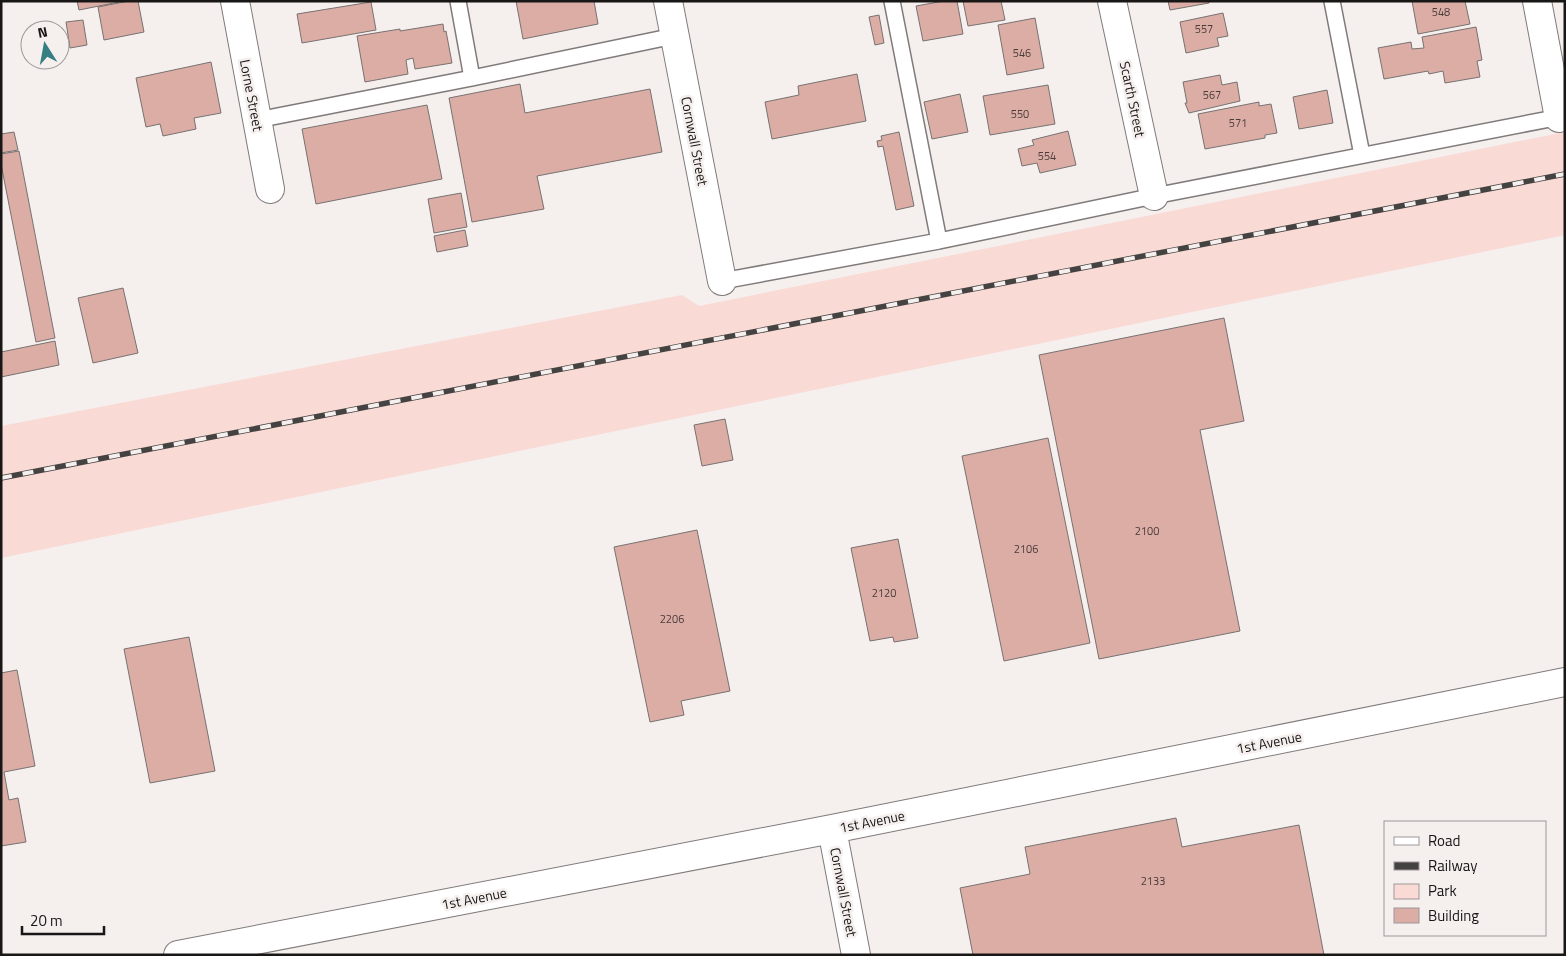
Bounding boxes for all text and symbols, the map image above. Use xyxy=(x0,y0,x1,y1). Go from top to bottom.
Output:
house number: 548 xyxy=(1432,4,1450,20)
north arrow xyxy=(20,20,70,70)
text: N xyxy=(36,21,49,43)
house number: 557 xyxy=(1195,21,1213,37)
house number: 546 xyxy=(1013,45,1031,61)
street label: Lorne Street xyxy=(235,57,269,133)
street label: Scarth Street xyxy=(1115,59,1151,139)
house number: 567 xyxy=(1203,87,1221,103)
street label: Cornwall Street xyxy=(676,95,714,187)
house number: 550 xyxy=(1011,106,1029,122)
house number: 571 xyxy=(1229,115,1247,131)
house number: 554 xyxy=(1038,148,1056,164)
house number: 2100 xyxy=(1135,523,1159,539)
house number: 2106 xyxy=(1014,541,1038,557)
house number: 2120 xyxy=(872,585,896,601)
house number: 2206 xyxy=(660,611,684,627)
street label: 1st Avenue xyxy=(1235,725,1303,759)
street label: 1st Avenue xyxy=(838,804,906,838)
legend xyxy=(1384,821,1546,936)
text: Road xyxy=(1428,829,1460,852)
street label: Cornwall Street xyxy=(825,846,863,938)
text: Railway xyxy=(1428,854,1478,877)
house number: 2133 xyxy=(1141,873,1165,889)
text: Park xyxy=(1428,879,1457,902)
street label: 1st Avenue xyxy=(440,881,508,915)
scale bar xyxy=(22,904,105,936)
text: Building xyxy=(1428,904,1479,927)
text: 20 m xyxy=(30,909,63,932)

